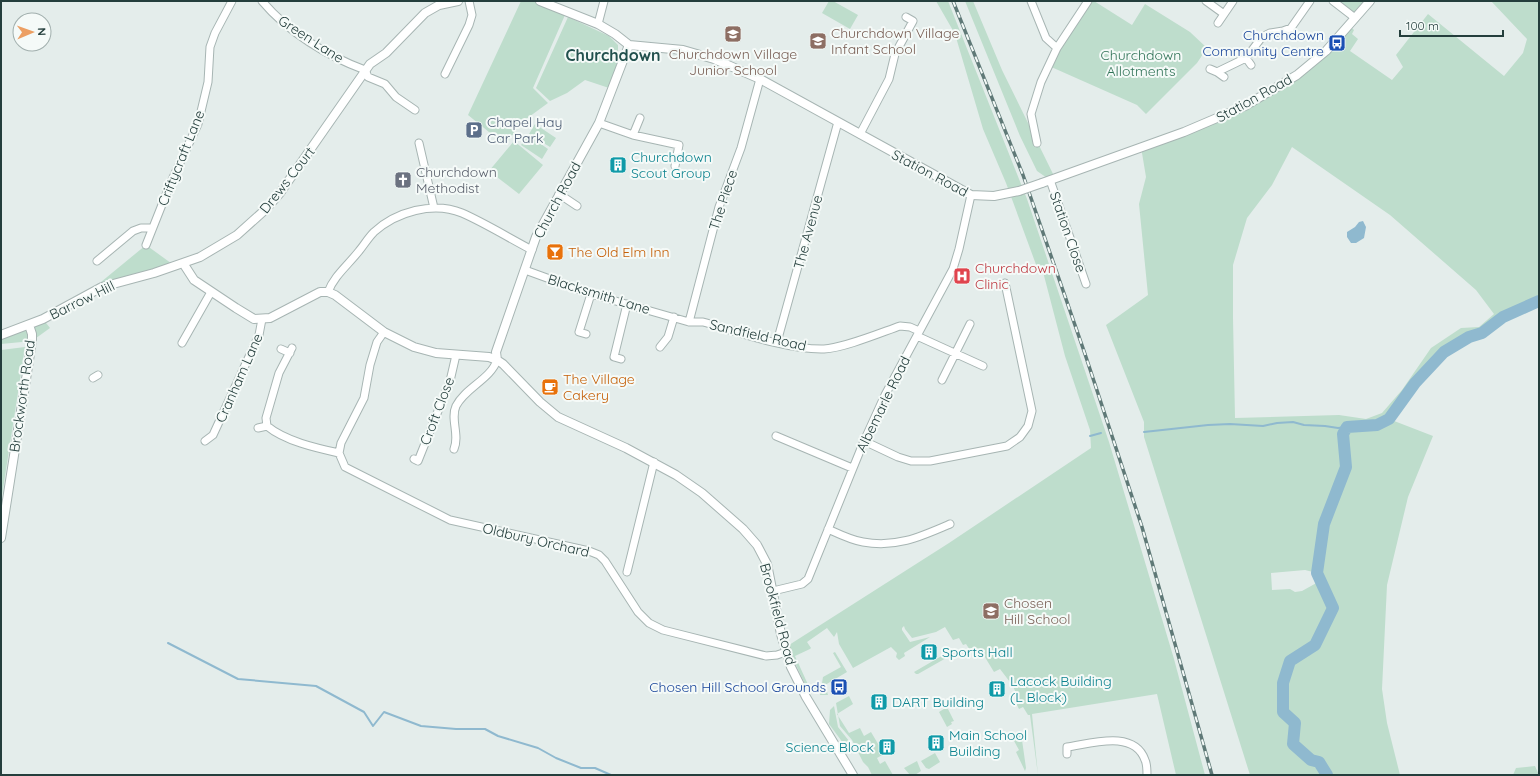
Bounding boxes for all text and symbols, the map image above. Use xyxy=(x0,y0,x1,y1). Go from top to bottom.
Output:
street label: Green Lane xyxy=(275,11,347,67)
north arrow xyxy=(12,12,52,52)
scale bar xyxy=(1400,12,1503,38)
text: 100 m xyxy=(1406,18,1439,33)
school or university icon: Churchdown Village Junior School xyxy=(723,24,743,44)
place label: Churchdown Village Infant School xyxy=(831,24,959,58)
place label: Churchdown Community Centre xyxy=(1202,26,1324,60)
text: N xyxy=(35,27,49,36)
school or university icon: Churchdown Village Infant School xyxy=(808,31,828,51)
bus stop icon: Churchdown Community Centre xyxy=(1327,33,1347,53)
district label: Churchdown xyxy=(566,45,660,65)
place label: Churchdown Village Junior School xyxy=(669,45,797,79)
park label: Churchdown Allotments xyxy=(1101,46,1181,80)
street label: Station Road xyxy=(1213,70,1295,126)
street label: Criftycraft Lane xyxy=(154,107,208,209)
place label: Chapel Hay Car Park xyxy=(487,113,563,147)
parking icon: Chapel Hay Car Park xyxy=(464,120,484,140)
street label: Drews Court xyxy=(255,143,319,217)
street label: Station Road xyxy=(889,145,971,201)
place label: Churchdown Scout Group xyxy=(631,148,712,182)
building icon: Churchdown Scout Group xyxy=(608,155,628,175)
street label: Church Road xyxy=(529,159,585,241)
place label: Churchdown Methodist xyxy=(416,163,497,197)
street label: The Piece xyxy=(705,167,741,233)
church icon: Churchdown Methodist xyxy=(393,170,413,190)
street label: Station Close xyxy=(1046,189,1090,275)
street label: The Avenue xyxy=(789,193,827,271)
bar icon: The Old Elm Inn xyxy=(545,242,565,262)
place label: The Old Elm Inn xyxy=(568,243,670,261)
place label: Churchdown Clinic xyxy=(975,259,1056,293)
hospital icon: Churchdown Clinic xyxy=(952,266,972,286)
street label: Blacksmith Lane xyxy=(546,270,653,318)
street label: Barrow Hill xyxy=(46,276,118,324)
street label: Sandfield Road xyxy=(708,315,808,355)
street label: Cranham Lane xyxy=(211,330,267,425)
street label: Brockworth Road xyxy=(5,339,39,453)
street label: Albemarle Road xyxy=(852,353,914,455)
place label: The Village Cakery xyxy=(563,370,635,404)
street label: Croft Close xyxy=(416,374,458,448)
cafe icon: The Village Cakery xyxy=(540,377,560,397)
street label: Oldbury Orchard xyxy=(481,519,591,561)
street label: Brookfield Road xyxy=(756,561,800,667)
place label: Chosen Hill School xyxy=(1004,594,1071,628)
school or university icon: Chosen Hill School xyxy=(981,601,1001,621)
building icon: Sports Hall xyxy=(919,642,939,662)
place label: Sports Hall xyxy=(942,643,1013,661)
place label: Lacock Building (L Block) xyxy=(1010,672,1112,706)
bus stop icon: Chosen Hill School Grounds xyxy=(829,677,849,697)
place label: Chosen Hill School Grounds xyxy=(649,678,826,696)
building icon: Lacock Building (L Block) xyxy=(987,679,1007,699)
building icon: DART Building xyxy=(869,692,889,712)
place label: DART Building xyxy=(892,693,984,711)
place label: Main School Building xyxy=(949,726,1027,760)
building icon: Main School Building xyxy=(926,733,946,753)
building icon: Science Block xyxy=(877,737,897,757)
place label: Science Block xyxy=(786,738,874,756)

